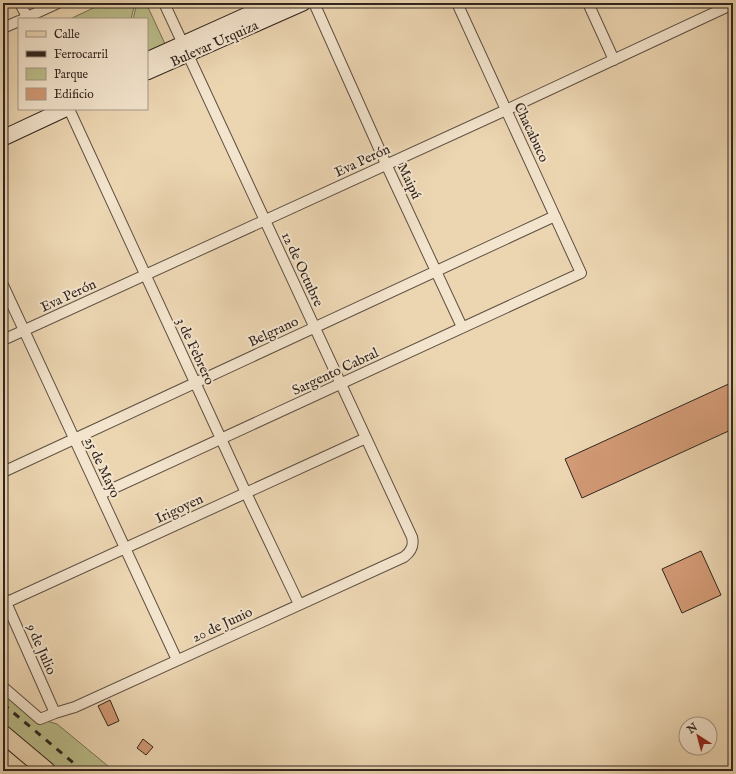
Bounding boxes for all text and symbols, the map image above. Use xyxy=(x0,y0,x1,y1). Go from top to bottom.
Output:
street label: Bulevar Urquiza xyxy=(168,16,262,71)
legend xyxy=(18,18,148,110)
text: Calle xyxy=(54,27,80,42)
text: Ferrocarril xyxy=(54,47,109,62)
text: Parque xyxy=(54,67,89,83)
text: Edificio xyxy=(54,87,94,102)
street label: Chacabuco xyxy=(509,100,553,166)
street label: Eva Perón xyxy=(332,140,394,182)
street label: Maipú xyxy=(393,161,425,202)
street label: 12 de Octubre xyxy=(277,229,327,310)
street label: Eva Perón xyxy=(38,275,100,317)
street label: Belgrano xyxy=(245,312,302,351)
street label: 3 de Febrero xyxy=(172,315,219,388)
street label: Sargento Cabral xyxy=(289,344,382,400)
street label: 25 de Mayo xyxy=(80,434,124,501)
street label: Irigoyen xyxy=(153,490,207,528)
street label: 20 de Junio xyxy=(189,603,256,647)
street label: 9 de Julio xyxy=(22,620,60,678)
north arrow xyxy=(678,716,718,756)
text: N xyxy=(684,720,701,738)

